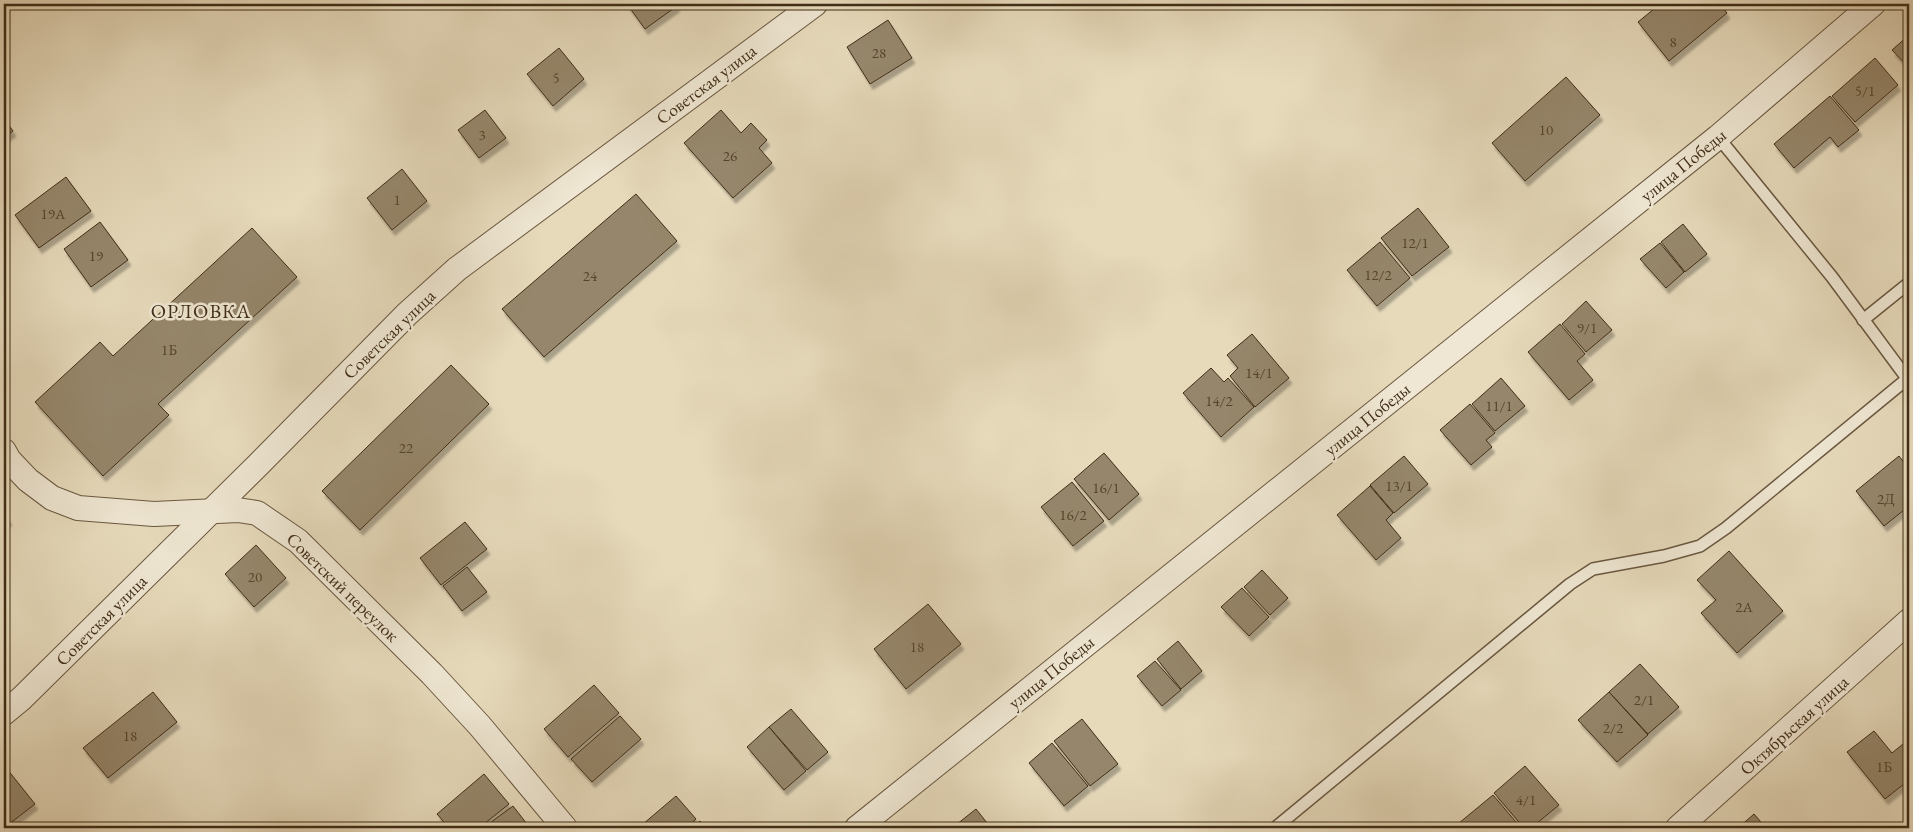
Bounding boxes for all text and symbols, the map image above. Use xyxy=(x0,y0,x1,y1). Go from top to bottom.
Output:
house number: 8 xyxy=(1669,32,1677,51)
street label: Советская улица xyxy=(651,38,761,129)
house number: 28 xyxy=(872,43,886,62)
house number: 5 xyxy=(552,68,560,87)
house number: 5/1 xyxy=(1855,81,1875,100)
house number: 10 xyxy=(1539,120,1553,139)
street label: улица Победы xyxy=(1635,123,1731,207)
house number: 3 xyxy=(478,125,486,144)
house number: 26 xyxy=(723,146,737,165)
house number: 1 xyxy=(393,190,401,209)
house number: 19А xyxy=(41,204,66,223)
house number: 12/1 xyxy=(1401,233,1429,252)
house number: 19 xyxy=(89,246,103,265)
house number: 12/2 xyxy=(1364,265,1393,284)
house number: 24 xyxy=(583,266,598,285)
street label: Советская улица xyxy=(338,283,441,384)
district label: ОРЛОВКА xyxy=(151,298,251,324)
house number: 9/1 xyxy=(1577,318,1597,337)
house number: 1Б xyxy=(161,340,177,359)
house number: 14/1 xyxy=(1245,363,1273,382)
street label: улица Победы xyxy=(1319,377,1415,461)
house number: 14/2 xyxy=(1205,391,1234,410)
house number: 11/1 xyxy=(1485,396,1513,415)
house number: 22 xyxy=(399,438,414,457)
house number: 13/1 xyxy=(1385,476,1413,495)
house number: 16/1 xyxy=(1092,478,1120,497)
house number: 2Д xyxy=(1877,489,1895,508)
house number: 16/2 xyxy=(1059,505,1088,524)
street label: Советский переулок xyxy=(282,527,405,647)
house number: 20 xyxy=(248,567,262,586)
street label: Советская улица xyxy=(50,569,152,671)
house number: 2А xyxy=(1735,597,1753,616)
street label: улица Победы xyxy=(1003,630,1099,714)
house number: 18 xyxy=(910,637,924,656)
street label: Октябрьская улица xyxy=(1735,670,1854,780)
house number: 2/1 xyxy=(1634,690,1654,709)
house number: 2/2 xyxy=(1603,718,1624,737)
house number: 18 xyxy=(123,726,137,745)
house number: 1Б xyxy=(1876,757,1892,776)
house number: 4/1 xyxy=(1516,790,1536,809)

